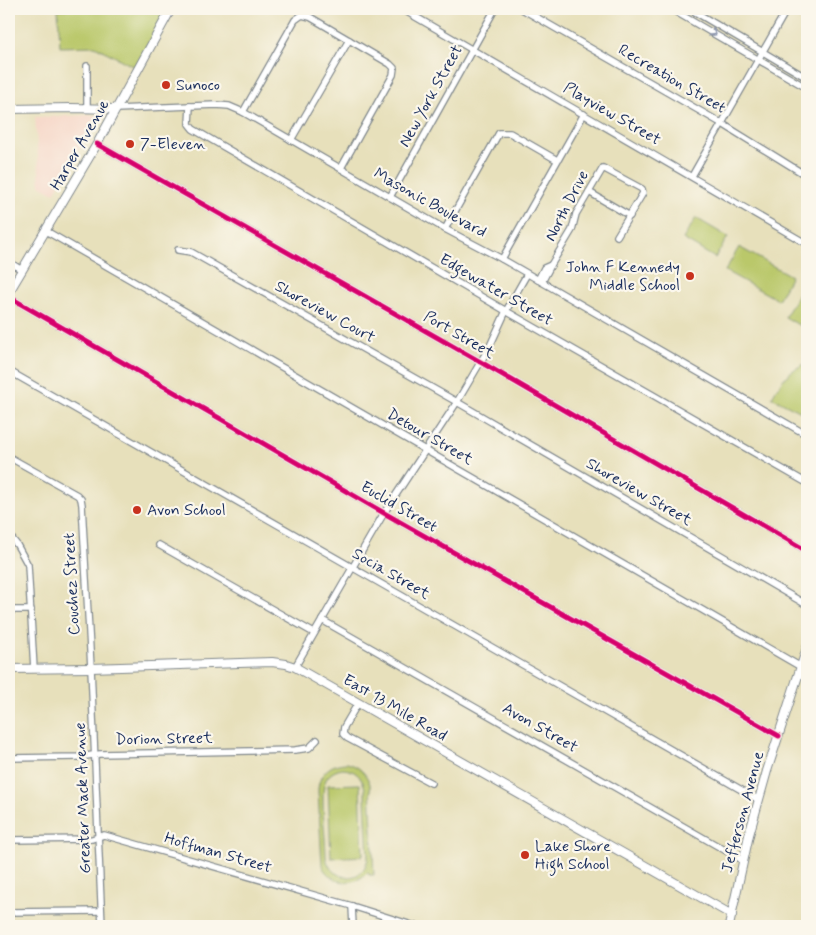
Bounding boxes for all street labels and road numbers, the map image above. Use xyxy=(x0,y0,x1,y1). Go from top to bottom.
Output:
street label: Recreation Street xyxy=(614,40,730,118)
street label: New York Street xyxy=(394,41,468,151)
street label: Playview Street xyxy=(559,78,665,151)
street label: Harper Avenue xyxy=(46,95,115,194)
street label: Masonic Boulevard xyxy=(370,163,490,243)
street label: North Drive xyxy=(540,167,594,245)
street label: Edgewater Street xyxy=(435,249,557,332)
street label: Shoreview Court xyxy=(271,276,379,348)
street label: Port Street xyxy=(420,306,499,364)
street label: Detour Street xyxy=(383,404,477,470)
street label: Shoreview Street xyxy=(582,453,696,531)
street label: Euclid Street xyxy=(357,477,441,537)
street label: Couchez Street xyxy=(59,532,85,636)
street label: Socia Street xyxy=(348,543,434,605)
street label: East 13 Mile Road xyxy=(339,670,451,746)
street label: Avon Street xyxy=(499,698,582,758)
street label: Greater Mack Avenue xyxy=(70,722,96,874)
street label: Dorion Street xyxy=(115,728,213,750)
street label: Jefferson Avenue xyxy=(717,749,769,875)
street label: Hoffman Street xyxy=(162,828,275,879)

